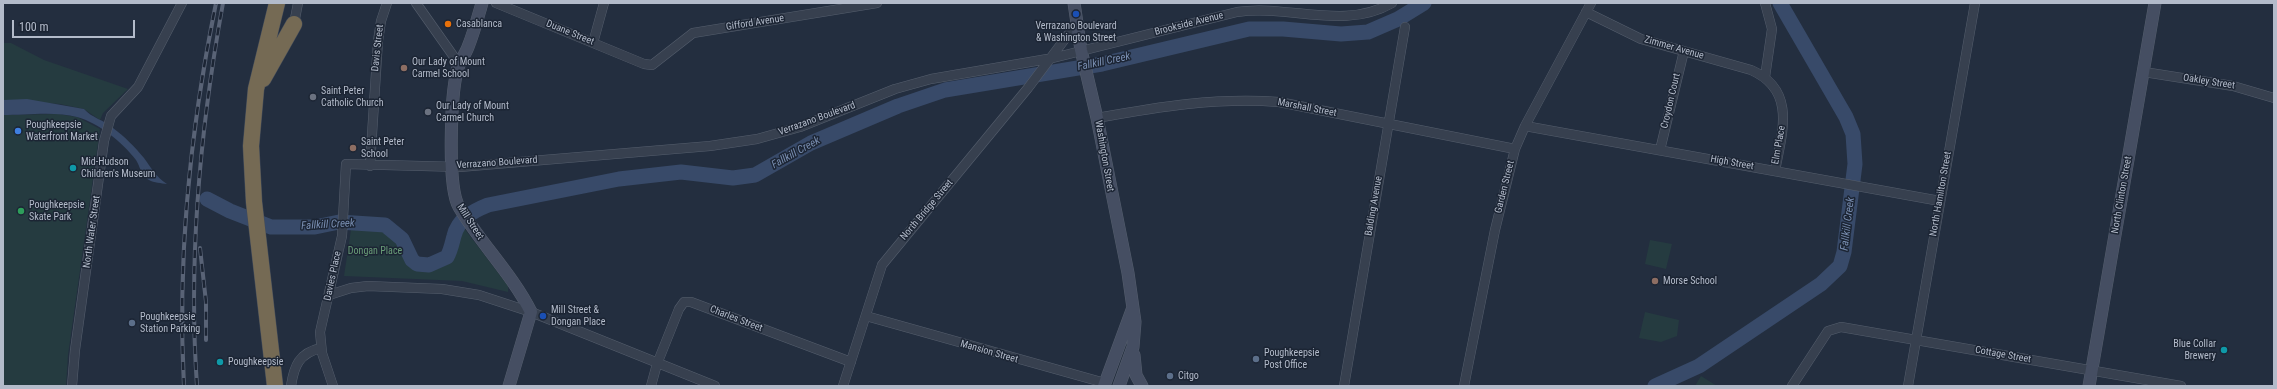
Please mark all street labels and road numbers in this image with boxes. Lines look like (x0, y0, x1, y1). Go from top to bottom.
street label: Brookside Avenue (1153, 10, 1225, 38)
street label: Gifford Avenue (725, 12, 785, 34)
street label: Duane Street (544, 18, 596, 48)
street label: Davis Street (370, 24, 386, 72)
street label: Zimmer Avenue (1643, 34, 1705, 62)
street label: Croydon Court (1659, 72, 1683, 130)
street label: Oakley Street (2182, 72, 2236, 92)
street label: Marshall Street (1276, 96, 1338, 120)
street label: Verrazano Boulevard (777, 99, 857, 139)
street label: Washington Street (1092, 119, 1116, 193)
street label: Elm Place (1770, 125, 1788, 165)
street label: North Hamilton Street (1928, 151, 1954, 237)
street label: High Street (1709, 153, 1755, 173)
street label: Verrazano Boulevard (456, 154, 538, 172)
street label: North Clinton Street (2109, 155, 2135, 235)
street label: Garden Street (1493, 159, 1517, 215)
street label: Balding Avenue (1363, 175, 1385, 237)
street label: North Bridge Street (898, 177, 956, 243)
street label: North Water Street (81, 195, 103, 269)
street label: Mill Street (454, 202, 486, 242)
street label: Davies Place (322, 250, 344, 302)
street label: Charles Street (708, 303, 764, 335)
street label: Mansion Street (959, 338, 1019, 366)
street label: Cottage Street (1974, 344, 2032, 366)

